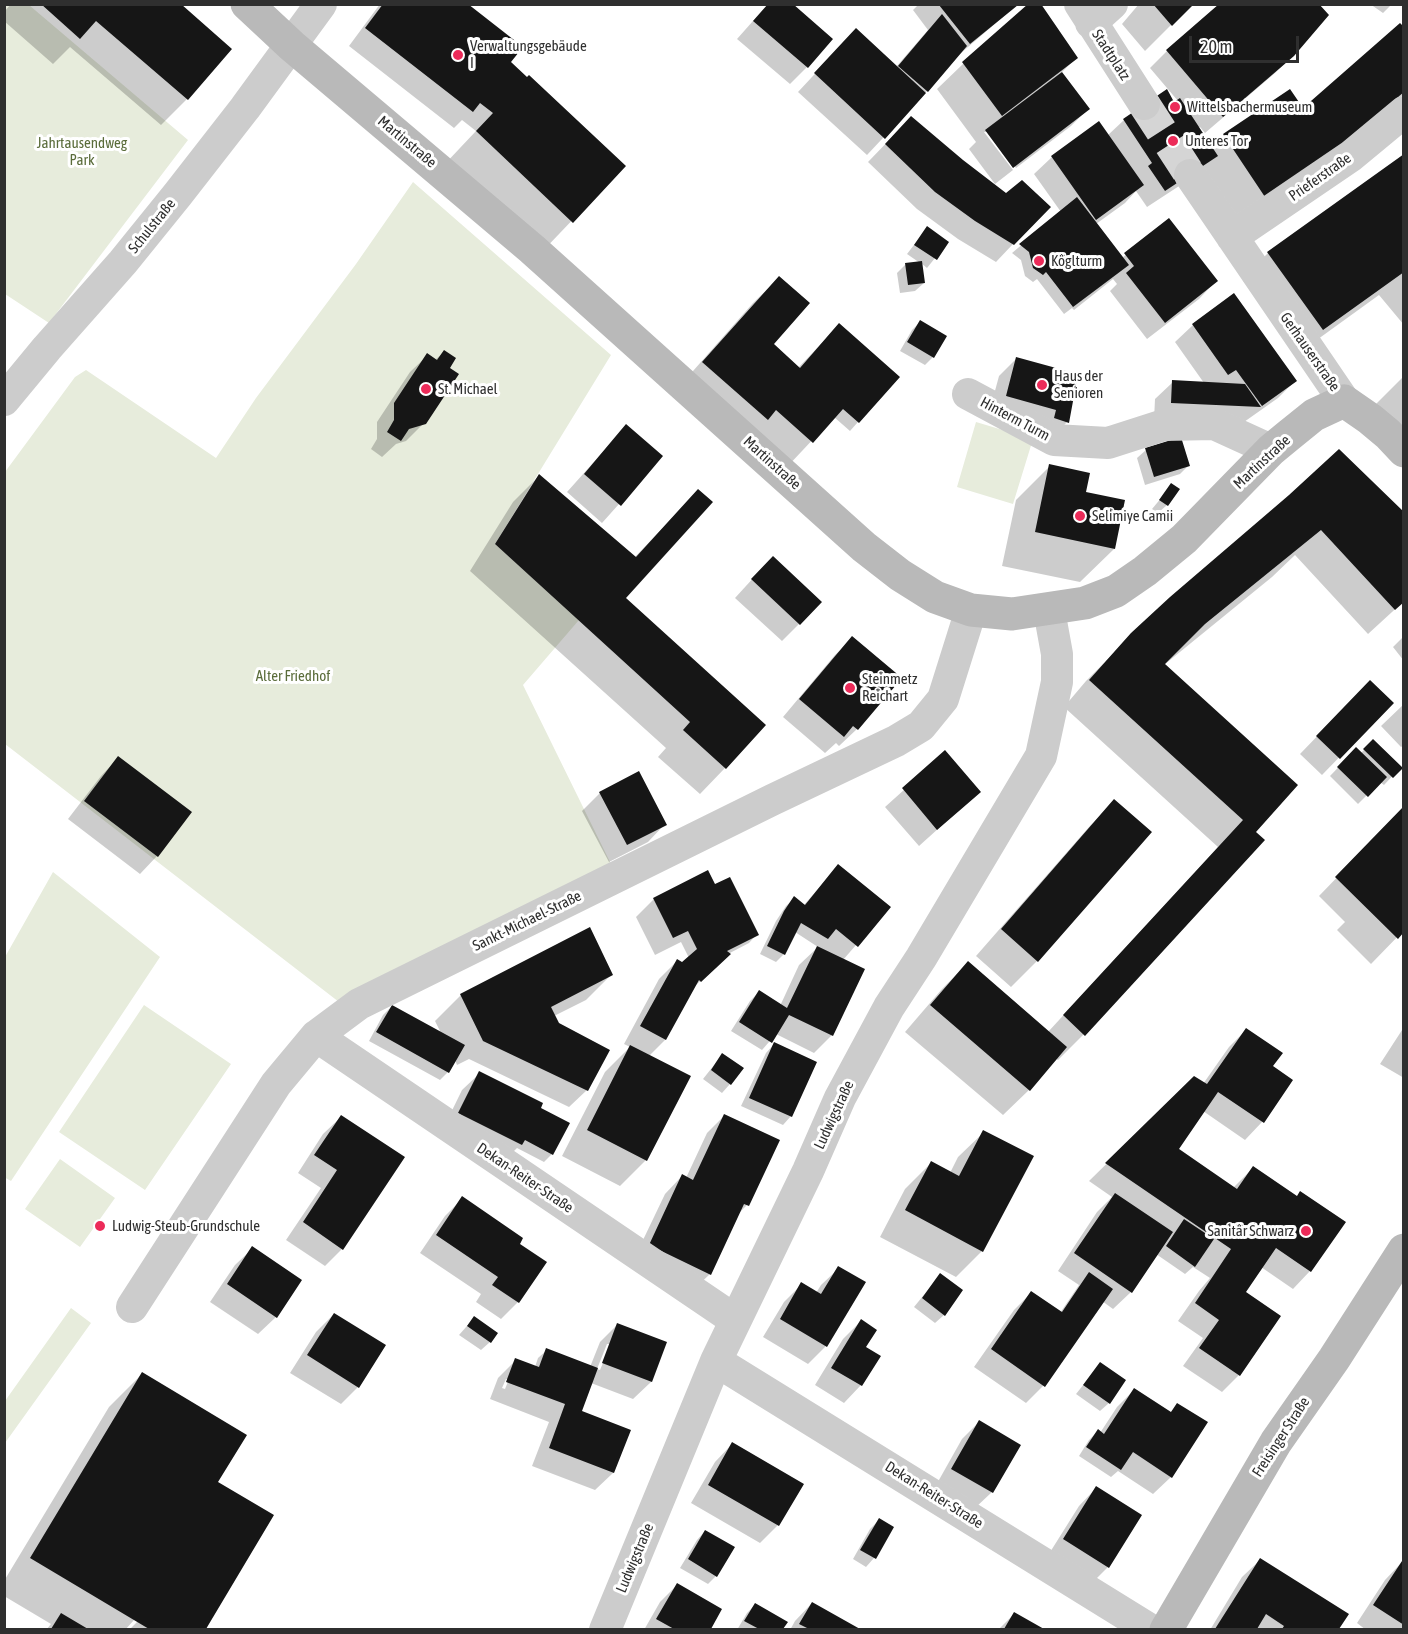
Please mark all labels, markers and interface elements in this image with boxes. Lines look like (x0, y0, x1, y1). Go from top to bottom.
scale bar (1192, 24, 1302, 62)
street label: Stadtplatz (1088, 26, 1134, 84)
text: 20 m (1200, 36, 1232, 57)
place label: Verwaltungsgebäude I (470, 37, 587, 72)
marker: Verwaltungsgebäude I (451, 48, 465, 62)
place label: Wittelsbachermuseum (1187, 98, 1312, 116)
marker: Wittelsbachermuseum (1168, 100, 1182, 114)
street label: Martinstraße (374, 112, 440, 172)
place label: Unteres Tor (1185, 132, 1248, 150)
park label: Jahrtausendweg Park (37, 134, 127, 169)
marker: Unteres Tor (1166, 134, 1180, 148)
street label: Prieferstraße (1285, 149, 1355, 205)
street label: Schulstraße (125, 195, 179, 257)
place label: Köglturm (1051, 252, 1102, 270)
marker: Köglturm (1032, 254, 1046, 268)
street label: Gerhauserstraße (1276, 309, 1344, 395)
place label: Haus der Senioren (1054, 367, 1103, 402)
marker: Haus der Senioren (1035, 378, 1049, 392)
place label: St. Michael (438, 380, 497, 398)
marker: St. Michael (419, 382, 433, 396)
street label: Hinterm Turm (977, 393, 1053, 445)
street label: Martinstraße (1230, 431, 1294, 493)
street label: Martinstraße (740, 433, 804, 493)
place label: Selimiye Camii (1092, 507, 1173, 525)
marker: Selimiye Camii (1073, 509, 1087, 523)
park label: Alter Friedhof (256, 667, 330, 685)
place label: Steinmetz Reichart (862, 670, 917, 705)
marker: Steinmetz Reichart (843, 681, 857, 695)
street label: Sankt-Michael-Straße (470, 887, 584, 955)
street label: Ludwigstraße (810, 1078, 858, 1152)
street label: Dekan-Reiter-Straße (473, 1139, 577, 1217)
place label: Ludwig-Steub-Grundschule (112, 1217, 260, 1235)
marker: Ludwig-Steub-Grundschule (93, 1219, 107, 1233)
place label: Sanitär Schwarz (1207, 1222, 1294, 1240)
marker: Sanitär Schwarz (1299, 1224, 1313, 1238)
street label: Freisinger Straße (1249, 1394, 1313, 1480)
street label: Dekan-Reiter-Straße (882, 1458, 986, 1532)
street label: Ludwigstraße (612, 1521, 658, 1595)

